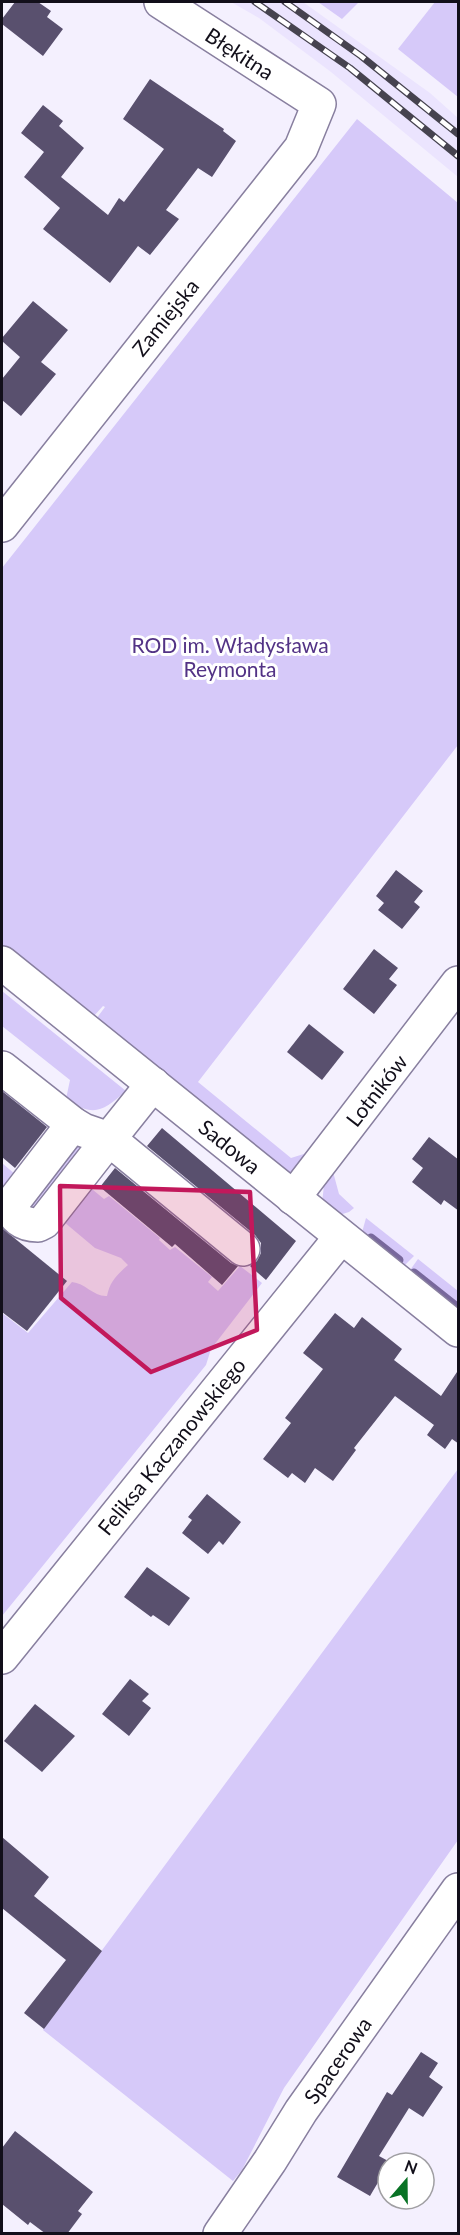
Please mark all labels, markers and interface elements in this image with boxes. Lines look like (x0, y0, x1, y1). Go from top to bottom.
street label: Błękitna (201, 22, 279, 84)
street label: Zamiejska (126, 274, 204, 360)
park label: ROD im. Władysława Reymonta (131, 632, 329, 681)
street label: Lotników (340, 1049, 412, 1131)
street label: Sadowa (194, 1114, 266, 1178)
street label: Feliksa Kaczanowskiego (92, 1352, 250, 1539)
street label: Spacerowa (298, 2012, 376, 2108)
north arrow (376, 2151, 436, 2211)
text: N (402, 2155, 420, 2177)

